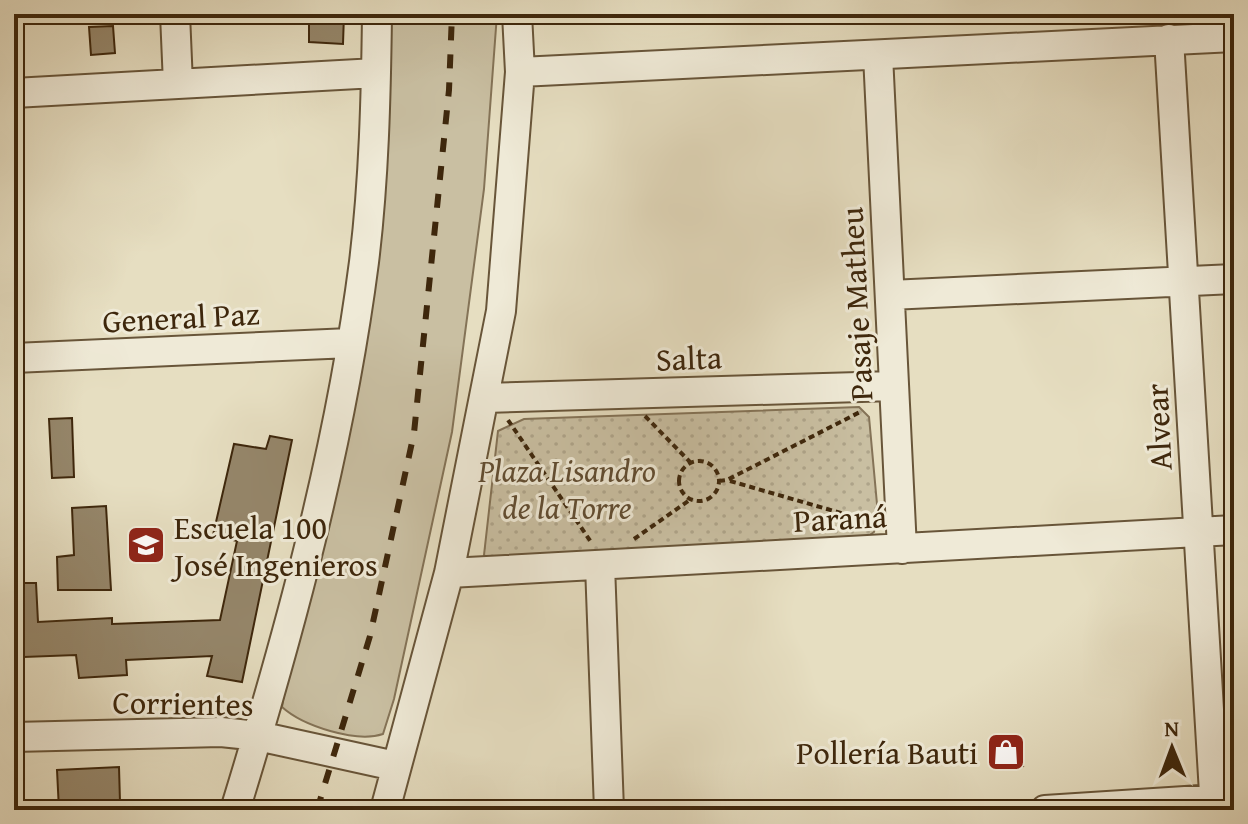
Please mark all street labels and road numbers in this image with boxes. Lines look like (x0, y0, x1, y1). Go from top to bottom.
street label: Pasaje Matheu (827, 205, 885, 402)
street label: General Paz (101, 289, 261, 345)
street label: Salta (655, 333, 723, 383)
street label: Alvear (1132, 382, 1184, 472)
street label: Paraná (792, 492, 888, 544)
street label: Corrientes (112, 678, 254, 728)

